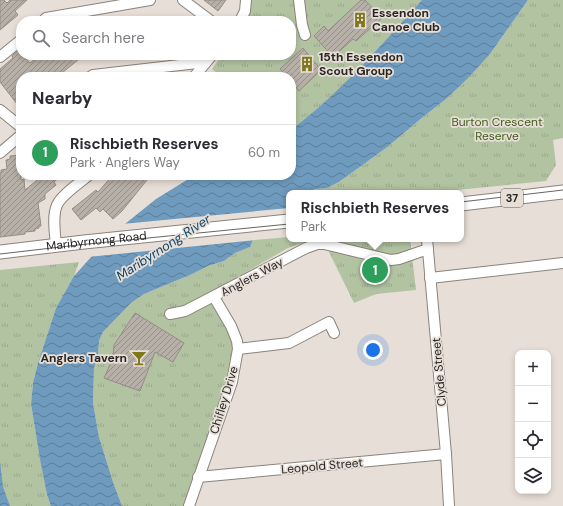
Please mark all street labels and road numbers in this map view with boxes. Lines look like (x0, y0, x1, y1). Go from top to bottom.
road number: 37 (501, 189, 523, 207)
street label: Maribyrnong Road (45, 228, 147, 254)
street label: Anglers Way (218, 254, 286, 300)
street label: Clyde Street (428, 337, 450, 407)
street label: Chifley Drive (206, 364, 242, 436)
street label: Leopold Street (280, 454, 364, 478)

